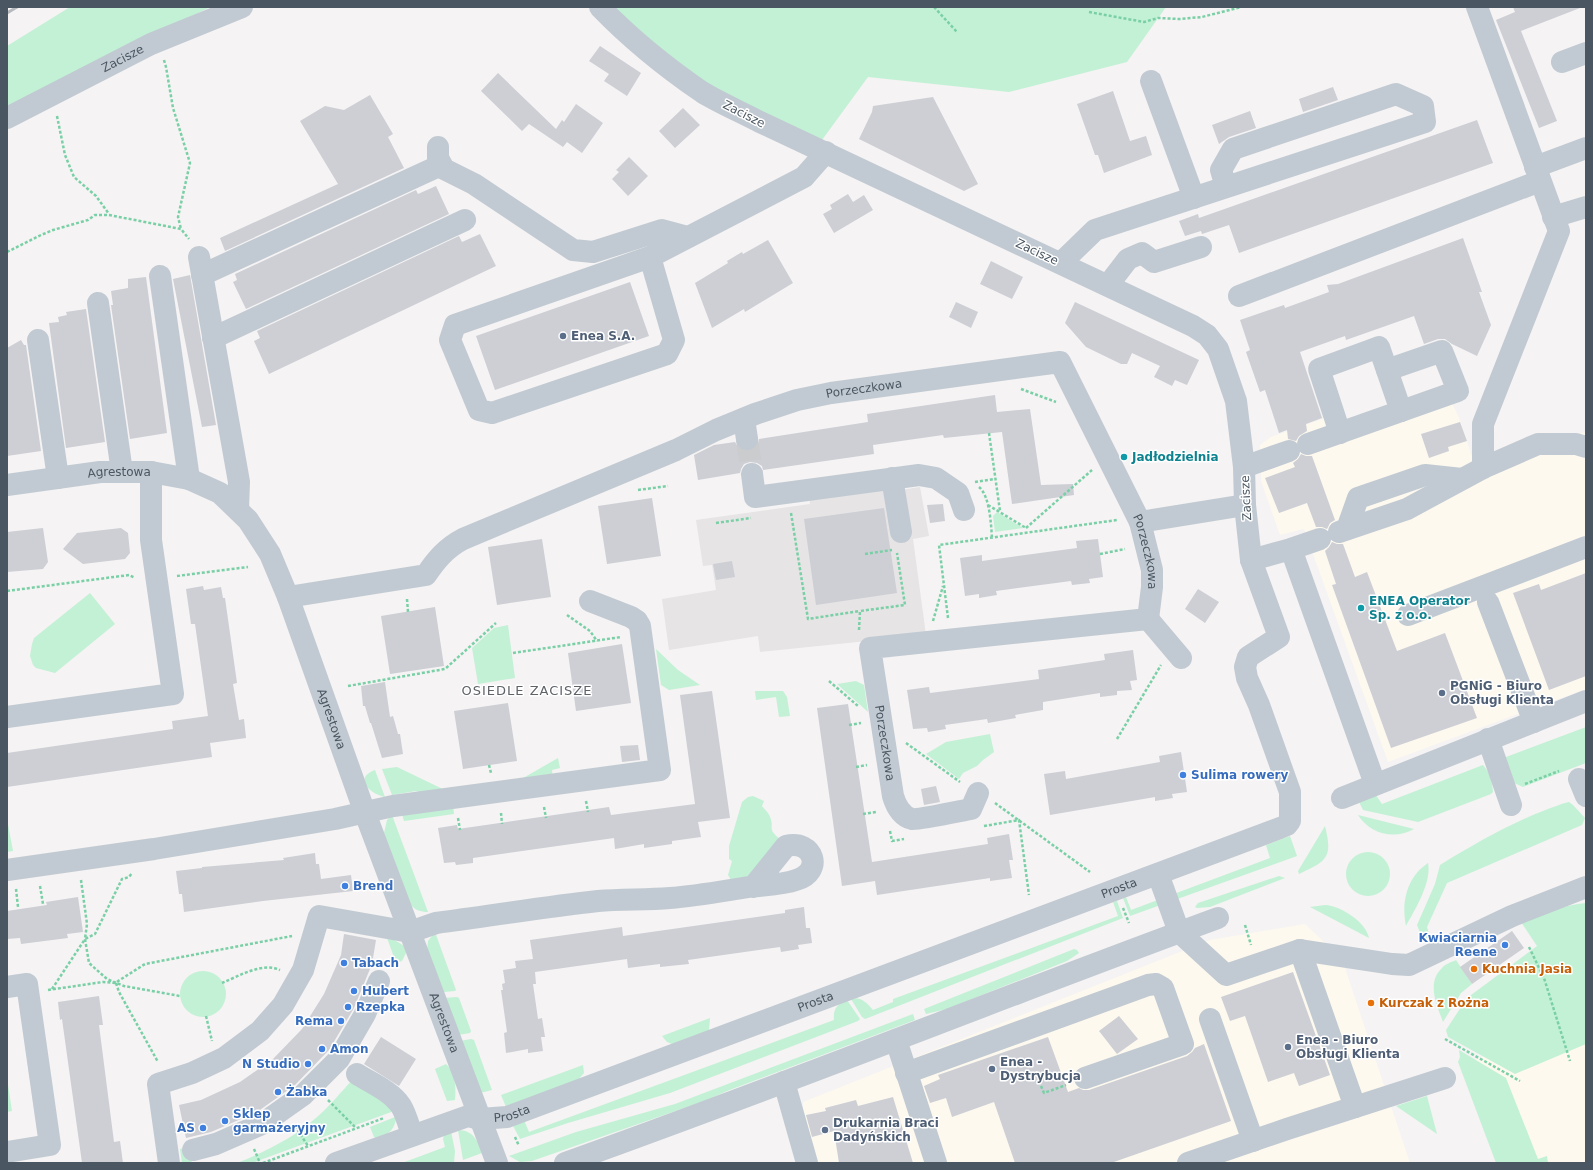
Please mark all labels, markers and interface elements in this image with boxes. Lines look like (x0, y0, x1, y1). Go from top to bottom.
street label: Zacisze (99, 42, 146, 75)
street label: Zacisze (721, 97, 767, 131)
street label: Zacisze (1013, 236, 1061, 268)
place label: Enea S.A. (571, 329, 635, 343)
marker: Enea S.A. (558, 331, 568, 341)
street label: Porzeczkowa (825, 376, 903, 401)
place label: Jadłodzielnia (1131, 450, 1219, 464)
marker: Jadłodzielnia (1119, 452, 1129, 462)
street label: Agrestowa (87, 465, 151, 481)
street label: Zacisze (1238, 475, 1254, 521)
street label: Porzeczkowa (1130, 512, 1159, 589)
place label: ENEA Operator Sp. z o.o. (1369, 594, 1470, 622)
marker: ENEA Operator Sp. z o.o. (1356, 603, 1366, 613)
place label: PGNiG - Biuro Obsługi Klienta (1450, 679, 1554, 707)
district label: OSIEDLE ZACISZE (462, 683, 592, 698)
street label: Agrestowa (314, 687, 349, 751)
marker: PGNiG - Biuro Obsługi Klienta (1437, 688, 1447, 698)
street label: Porzeczkowa (872, 704, 898, 782)
place label: Sulima rowery (1191, 768, 1288, 782)
marker: Sulima rowery (1178, 770, 1188, 780)
street label: Prosta (1099, 875, 1139, 901)
place label: Brend (353, 879, 393, 893)
marker: Brend (340, 881, 350, 891)
place label: Kwiaciarnia Reene (1418, 931, 1497, 959)
marker: Kwiaciarnia Reene (1500, 940, 1510, 950)
place label: Tabach (352, 956, 399, 970)
marker: Tabach (339, 958, 349, 968)
place label: Kuchnia Jasia (1482, 962, 1572, 976)
marker: Kuchnia Jasia (1469, 964, 1479, 974)
place label: Hubert (362, 984, 409, 998)
marker: Hubert (349, 986, 359, 996)
street label: Prosta (796, 989, 836, 1015)
street label: Agrestowa (426, 991, 462, 1055)
place label: Kurczak z Rożna (1379, 996, 1489, 1010)
marker: Kurczak z Rożna (1366, 998, 1376, 1008)
place label: Rzepka (356, 1000, 405, 1014)
marker: Rzepka (343, 1002, 353, 1012)
place label: Rema (295, 1014, 333, 1028)
marker: Rema (336, 1016, 346, 1026)
place label: Enea - Biuro Obsługi Klienta (1296, 1033, 1400, 1061)
place label: Amon (330, 1042, 369, 1056)
marker: Enea - Biuro Obsługi Klienta (1283, 1042, 1293, 1052)
marker: Amon (317, 1044, 327, 1054)
place label: Enea - Dystrybucja (1000, 1055, 1081, 1083)
place label: N Studio (242, 1057, 300, 1071)
marker: N Studio (303, 1059, 313, 1069)
marker: Enea - Dystrybucja (987, 1064, 997, 1074)
place label: Żabka (286, 1084, 327, 1099)
marker: Żabka (273, 1087, 283, 1097)
street label: Prosta (493, 1102, 532, 1125)
place label: Sklep garmażeryjny (233, 1107, 326, 1135)
marker: Sklep garmażeryjny (220, 1116, 230, 1126)
place label: Drukarnia Braci Dadyńskich (833, 1116, 939, 1144)
place label: AS (177, 1121, 195, 1135)
marker: AS (198, 1123, 208, 1133)
marker: Drukarnia Braci Dadyńskich (820, 1125, 830, 1135)

